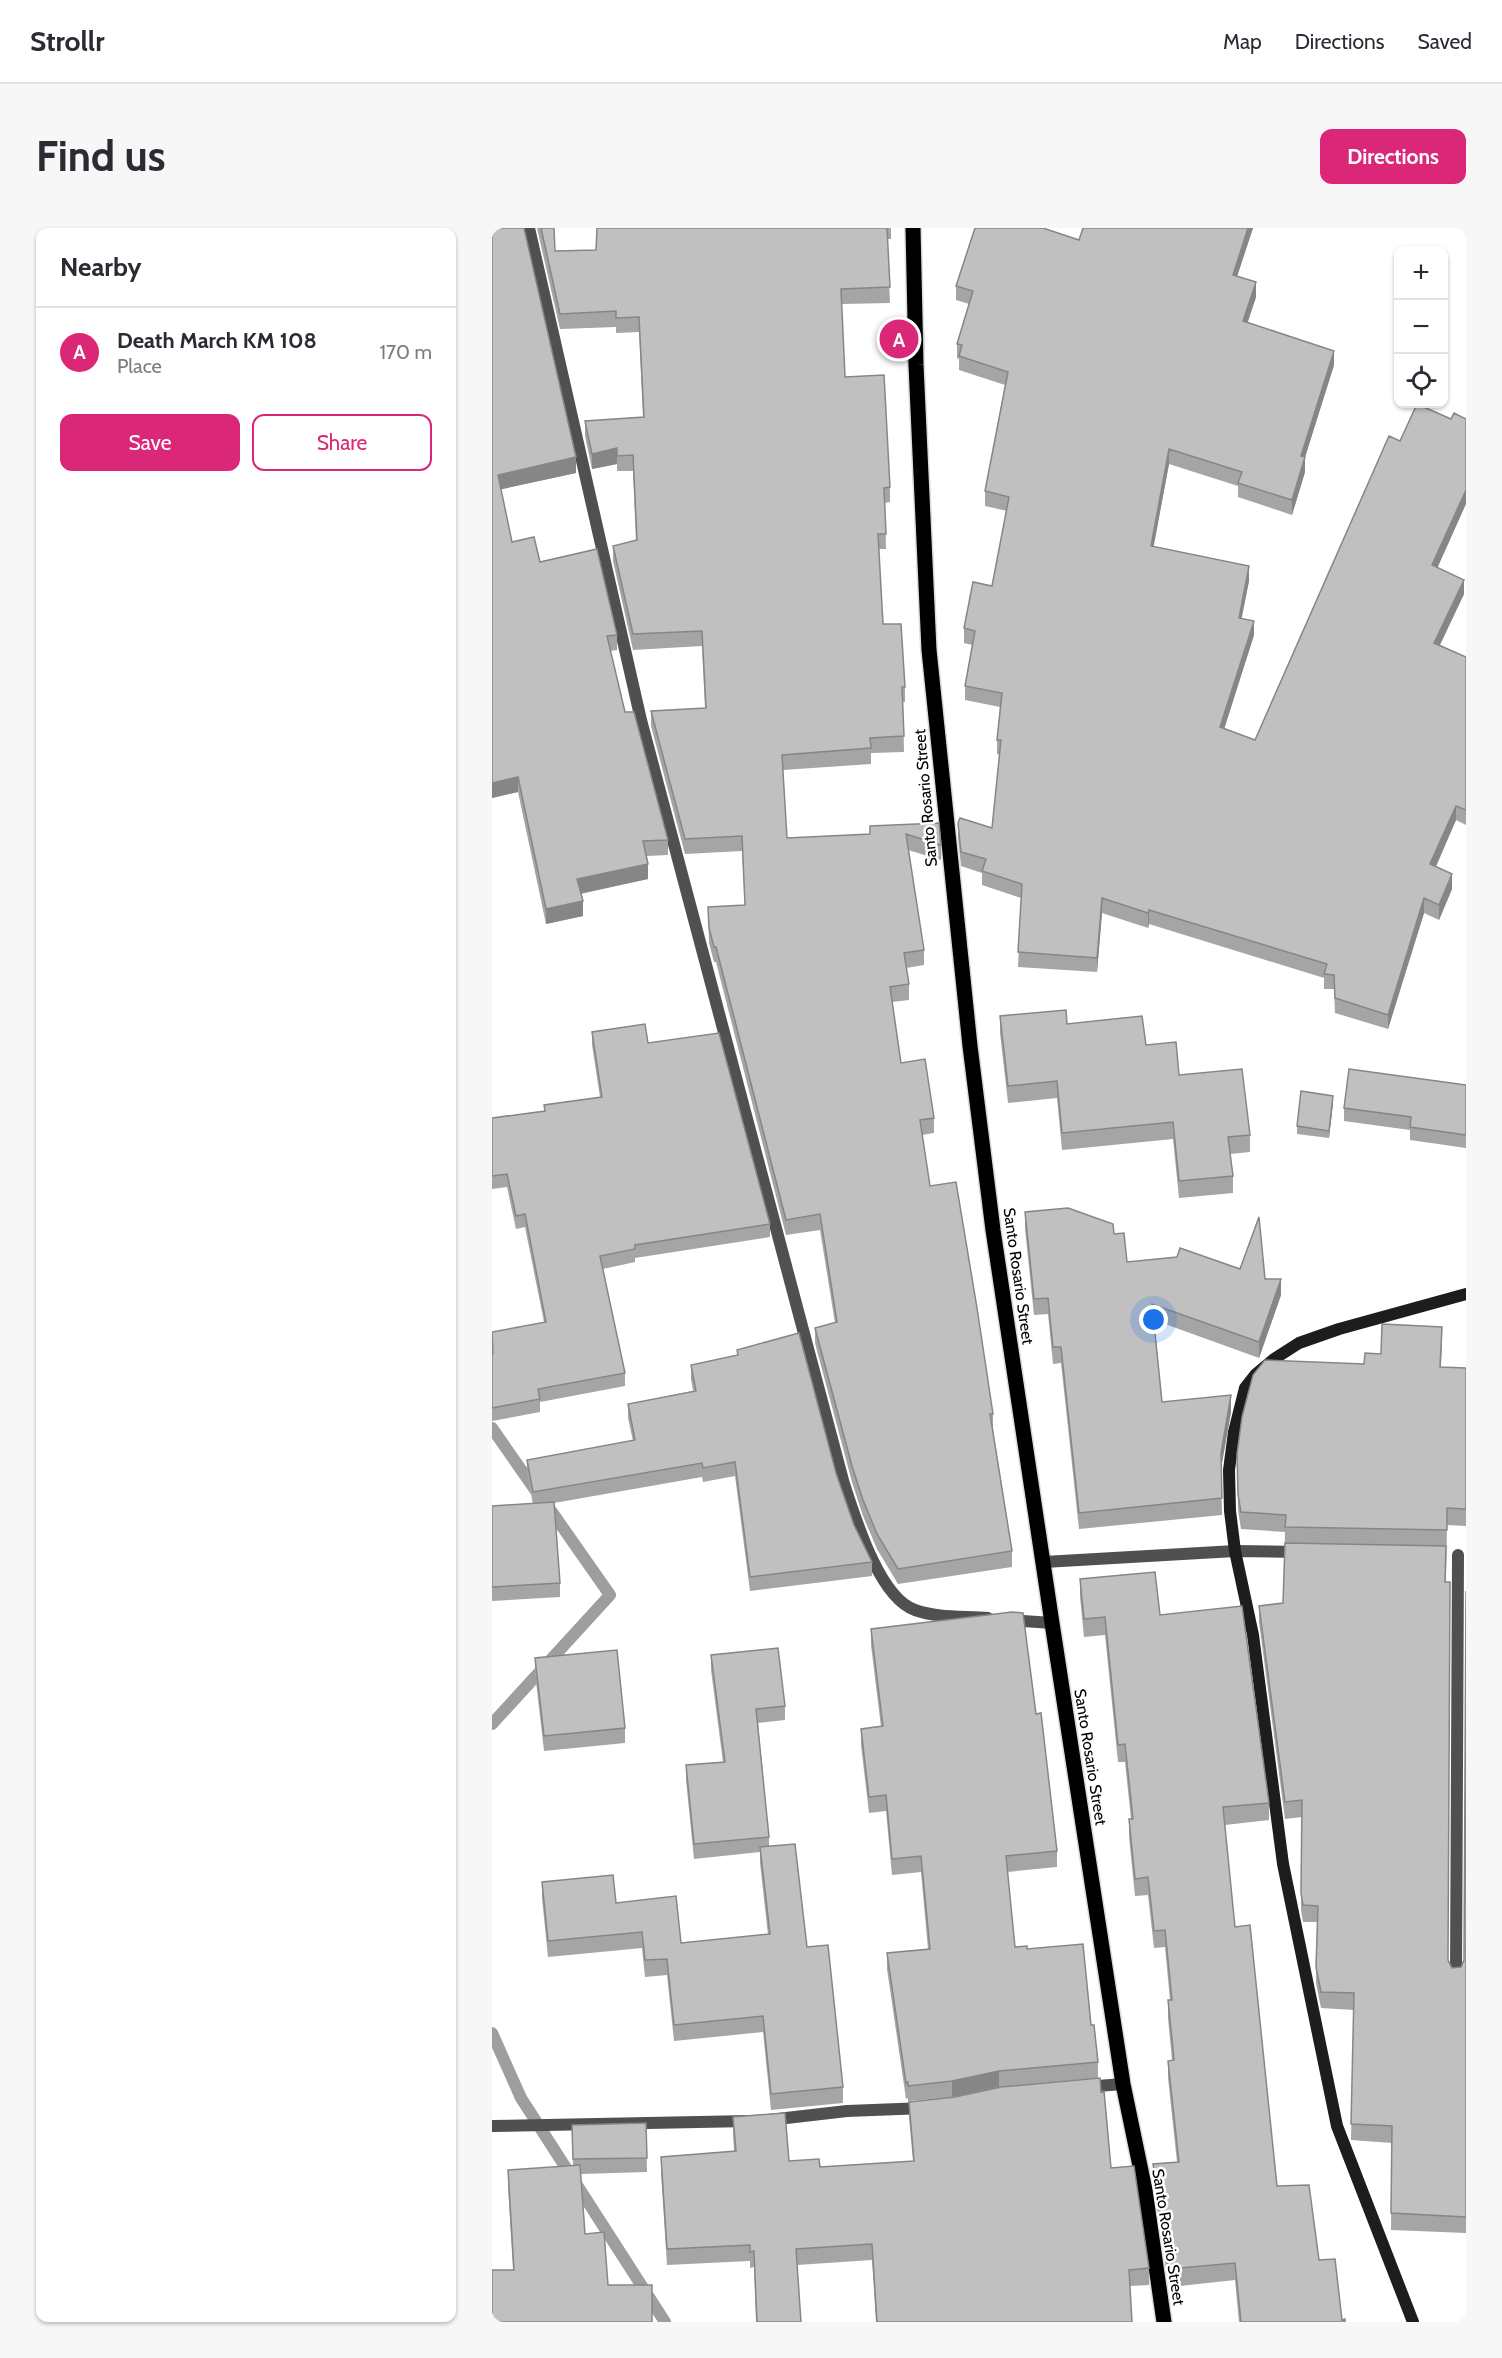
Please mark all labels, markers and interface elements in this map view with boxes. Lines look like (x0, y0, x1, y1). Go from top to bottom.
text: Strollr (30, 24, 104, 58)
text: Map (1223, 29, 1262, 54)
text: Directions (1295, 29, 1384, 54)
text: Saved (1417, 29, 1472, 54)
button: Directions (1320, 129, 1466, 184)
text: Find us (36, 130, 165, 182)
map controls (1394, 246, 1448, 408)
button: + (1394, 246, 1448, 300)
text: Nearby (60, 251, 141, 283)
button: − (1394, 300, 1448, 354)
pin: A (880, 316, 918, 362)
text: Death March KM 108 (117, 327, 317, 354)
text: A (73, 340, 86, 364)
text: 170 m (380, 340, 432, 364)
text: Place (117, 354, 162, 378)
button: locate (1394, 354, 1448, 408)
button: Save (60, 414, 240, 471)
button: Share (252, 414, 432, 471)
street label: Santo Rosario Street (910, 728, 941, 868)
street label: Santo Rosario Street (999, 1206, 1038, 1346)
your location (1139, 1305, 1168, 1334)
street label: Santo Rosario Street (1070, 1687, 1111, 1827)
street label: Santo Rosario Street (1148, 2167, 1189, 2307)

